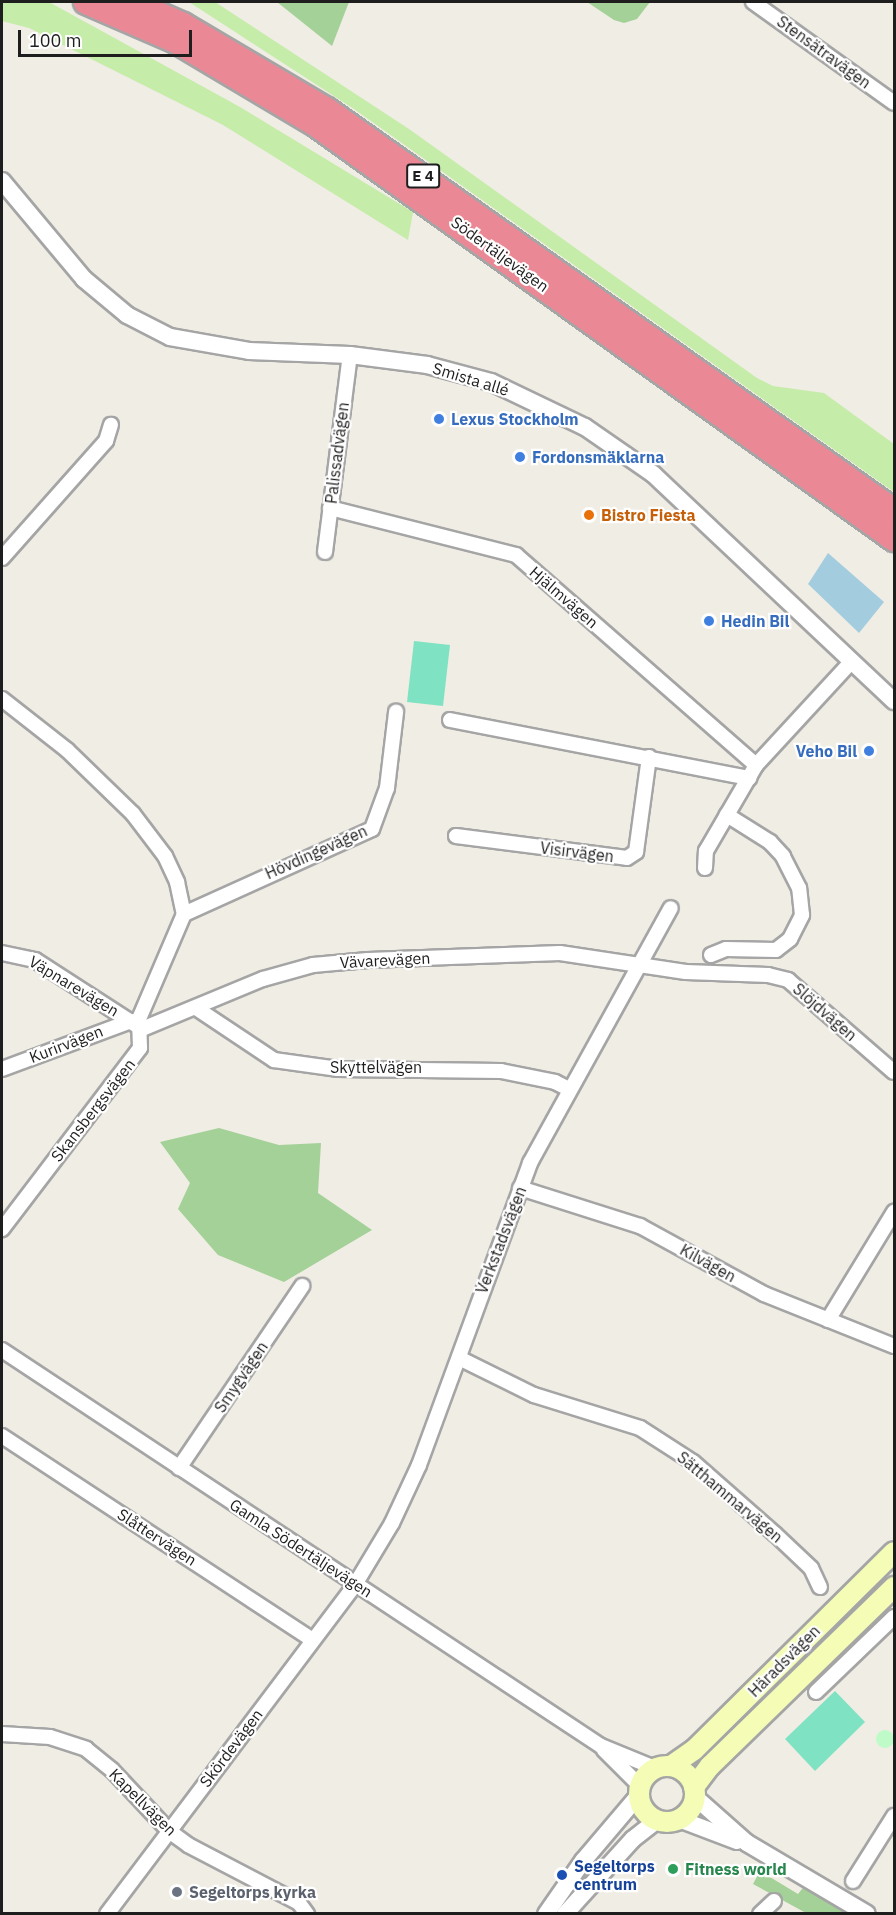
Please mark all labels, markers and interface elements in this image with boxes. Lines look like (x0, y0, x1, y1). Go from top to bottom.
street label: Stensätravägen (773, 11, 875, 93)
scale bar (21, 18, 195, 56)
text: 100 m (29, 29, 81, 52)
road number: E 4 (405, 164, 441, 188)
street label: Södertäljevägen (447, 212, 553, 296)
street label: Smista allé (430, 358, 512, 400)
street label: Palissadvägen (321, 401, 353, 505)
place label: Lexus Stockholm (451, 409, 579, 429)
marker: Lexus Stockholm (432, 412, 446, 426)
place label: Fordonsmäklarna (532, 447, 664, 467)
marker: Fordonsmäklarna (513, 450, 527, 464)
place label: Bistro Fiesta (601, 505, 696, 525)
marker: Bistro Fiesta (582, 508, 596, 522)
street label: Hjälmvägen (526, 562, 602, 632)
place label: Hedin Bil (721, 611, 789, 631)
marker: Hedin Bil (702, 614, 716, 628)
place label: Veho Bil (796, 741, 857, 761)
marker: Veho Bil (862, 744, 876, 758)
street label: Hövdingevägen (262, 821, 370, 883)
street label: Visirvägen (539, 838, 615, 866)
street label: Vävarevägen (339, 948, 431, 972)
street label: Väpnarevägen (25, 952, 123, 1020)
street label: Slöjdvägen (789, 979, 861, 1045)
street label: Kurirvägen (26, 1021, 106, 1067)
street label: Skansbergsvägen (47, 1055, 139, 1165)
street label: Skyttelvägen (330, 1057, 422, 1077)
street label: Verkstadsvägen (472, 1184, 530, 1296)
street label: Kilvägen (677, 1240, 739, 1286)
street label: Smygvägen (210, 1338, 272, 1416)
street label: Sätthammarvägen (673, 1447, 787, 1547)
street label: Gamla Södertäljevägen (226, 1495, 376, 1601)
street label: Slåttervägen (114, 1504, 200, 1570)
street label: Häradsvägen (744, 1621, 824, 1701)
street label: Skördevägen (195, 1705, 267, 1791)
street label: Kapellvägen (105, 1764, 181, 1840)
place label: Segeltorps centrum (574, 1856, 655, 1894)
place label: Fitness world (685, 1859, 787, 1879)
marker: Fitness world (666, 1862, 680, 1876)
marker: Segeltorps centrum (555, 1868, 569, 1882)
place label: Segeltorps kyrka (189, 1882, 316, 1902)
marker: Segeltorps kyrka (170, 1885, 184, 1899)

